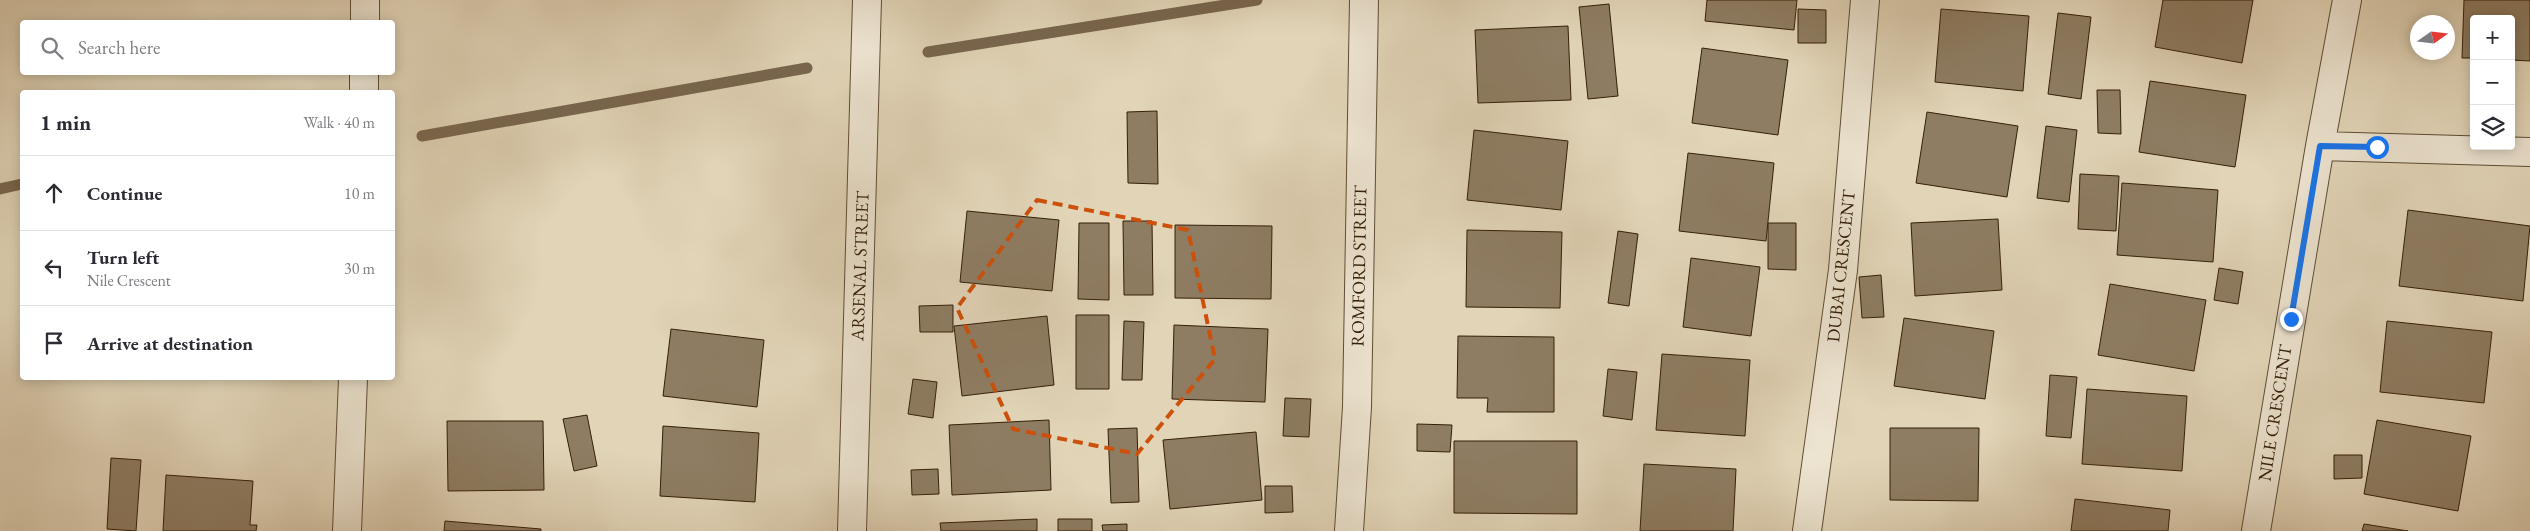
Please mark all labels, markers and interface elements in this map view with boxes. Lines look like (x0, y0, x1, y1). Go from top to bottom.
north arrow (2410, 15, 2455, 60)
map controls (2470, 15, 2515, 150)
button: + (2470, 15, 2515, 60)
search box (20, 20, 395, 75)
icon: search (38, 34, 66, 62)
text: Search here (78, 35, 160, 60)
button: − (2470, 60, 2515, 105)
button: layers (2470, 105, 2515, 150)
text: 1 min (40, 109, 91, 136)
text: Walk · 40 m (304, 112, 375, 133)
route start (2366, 136, 2389, 159)
icon: ahead (40, 179, 68, 207)
text: Continue (87, 181, 162, 206)
text: 10 m (344, 183, 375, 204)
street label: ROMFORD STREET (1346, 184, 1371, 347)
street label: DUBAI CRESCENT (1821, 188, 1860, 343)
street label: ARSENAL STREET (845, 190, 874, 342)
text: Turn left (87, 245, 159, 270)
icon: left (40, 254, 68, 282)
text: 30 m (344, 258, 375, 279)
text: Nile Crescent (87, 270, 171, 291)
route end (2280, 308, 2303, 331)
icon: arrive (40, 329, 68, 357)
text: Arrive at destination (87, 331, 253, 356)
street label: NILE CRESCENT (2252, 342, 2297, 483)

